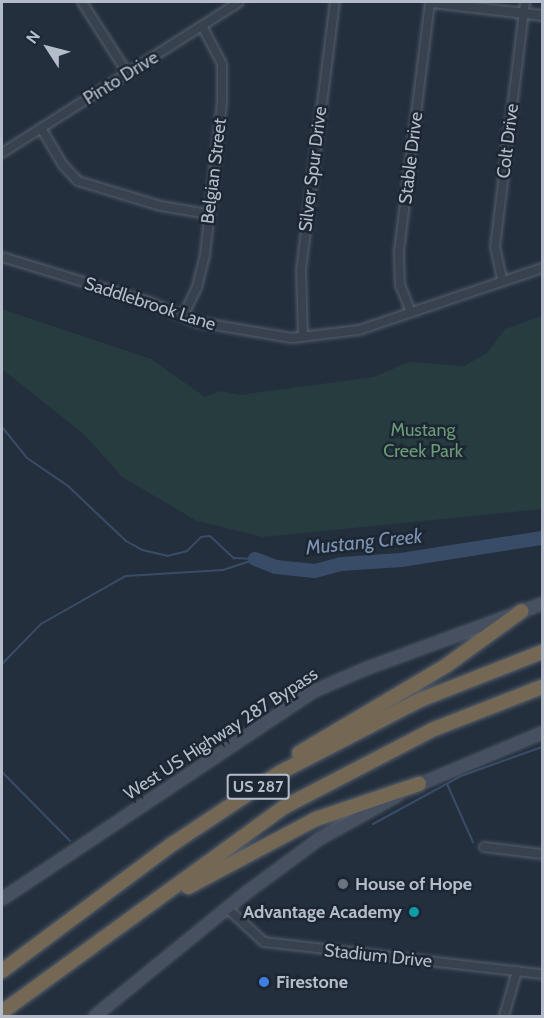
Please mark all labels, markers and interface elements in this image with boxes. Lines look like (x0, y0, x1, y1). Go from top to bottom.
north arrow (18, 18, 78, 78)
text: N (22, 27, 44, 47)
street label: Pinto Drive (80, 47, 162, 109)
street label: Colt Drive (493, 102, 523, 180)
street label: Silver Spur Drive (295, 105, 331, 233)
street label: Stable Drive (395, 111, 427, 205)
street label: Belgian Street (197, 117, 231, 225)
street label: Saddlebrook Lane (82, 273, 218, 335)
park label: Mustang Creek Park (383, 420, 463, 462)
water label: Mustang Creek (305, 524, 423, 560)
street label: West US Highway 287 Bypass (120, 663, 322, 805)
road number: US 287 (226, 774, 290, 800)
place label: House of Hope (355, 873, 472, 895)
marker: House of Hope (336, 877, 350, 891)
place label: Advantage Academy (243, 901, 402, 923)
marker: Advantage Academy (407, 905, 421, 919)
street label: Stadium Drive (323, 940, 433, 972)
place label: Firestone (276, 971, 348, 993)
marker: Firestone (257, 975, 271, 989)

